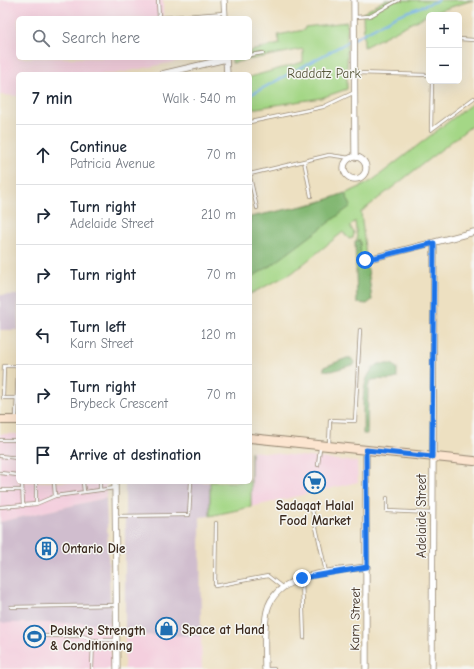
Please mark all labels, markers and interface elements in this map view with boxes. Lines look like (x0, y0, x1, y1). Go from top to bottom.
map controls (426, 12, 462, 84)
button: + (426, 12, 462, 48)
search box (16, 16, 252, 60)
icon: search (30, 27, 52, 49)
text: Search here (62, 29, 140, 47)
button: − (426, 48, 462, 84)
park label: Raddatz Park (287, 66, 361, 81)
text: 7 min (32, 89, 73, 108)
text: Walk · 540 m (162, 91, 236, 106)
text: Continue (70, 138, 127, 156)
icon: ahead (32, 144, 54, 166)
text: 70 m (207, 147, 236, 162)
text: Patricia Avenue (70, 156, 155, 171)
text: Turn right (70, 198, 136, 216)
icon: right (32, 204, 54, 226)
text: 210 m (201, 207, 236, 222)
text: Adelaide Street (70, 216, 154, 231)
route start (356, 251, 374, 269)
icon: right (32, 264, 54, 286)
text: Turn right (70, 266, 136, 284)
text: 70 m (207, 267, 236, 282)
text: Turn left (70, 318, 126, 336)
icon: left (32, 324, 54, 346)
text: 120 m (201, 327, 236, 342)
text: Karn Street (70, 336, 133, 351)
text: Turn right (70, 378, 136, 396)
icon: right (32, 384, 54, 406)
text: 70 m (207, 387, 236, 402)
text: Brybeck Crescent (70, 396, 168, 411)
icon: arrive (32, 444, 54, 466)
text: Arrive at destination (70, 446, 201, 464)
supermarket icon: Sadaqat Halal Food Market (302, 470, 328, 496)
street label: Adelaide Street (414, 473, 429, 558)
place label: Sadaqat Halal Food Market (276, 498, 354, 528)
building icon: Ontario Die (33, 535, 59, 561)
place label: Ontario Die (62, 541, 126, 556)
route end (293, 569, 311, 587)
street label: Karn Street (347, 586, 363, 651)
shop icon: Space at Hand (154, 616, 180, 642)
place label: Space at Hand (182, 622, 265, 637)
place label: Polsky's Strength & Conditioning (50, 623, 146, 653)
sports icon: Polsky's Strength & Conditioning (21, 624, 47, 650)

